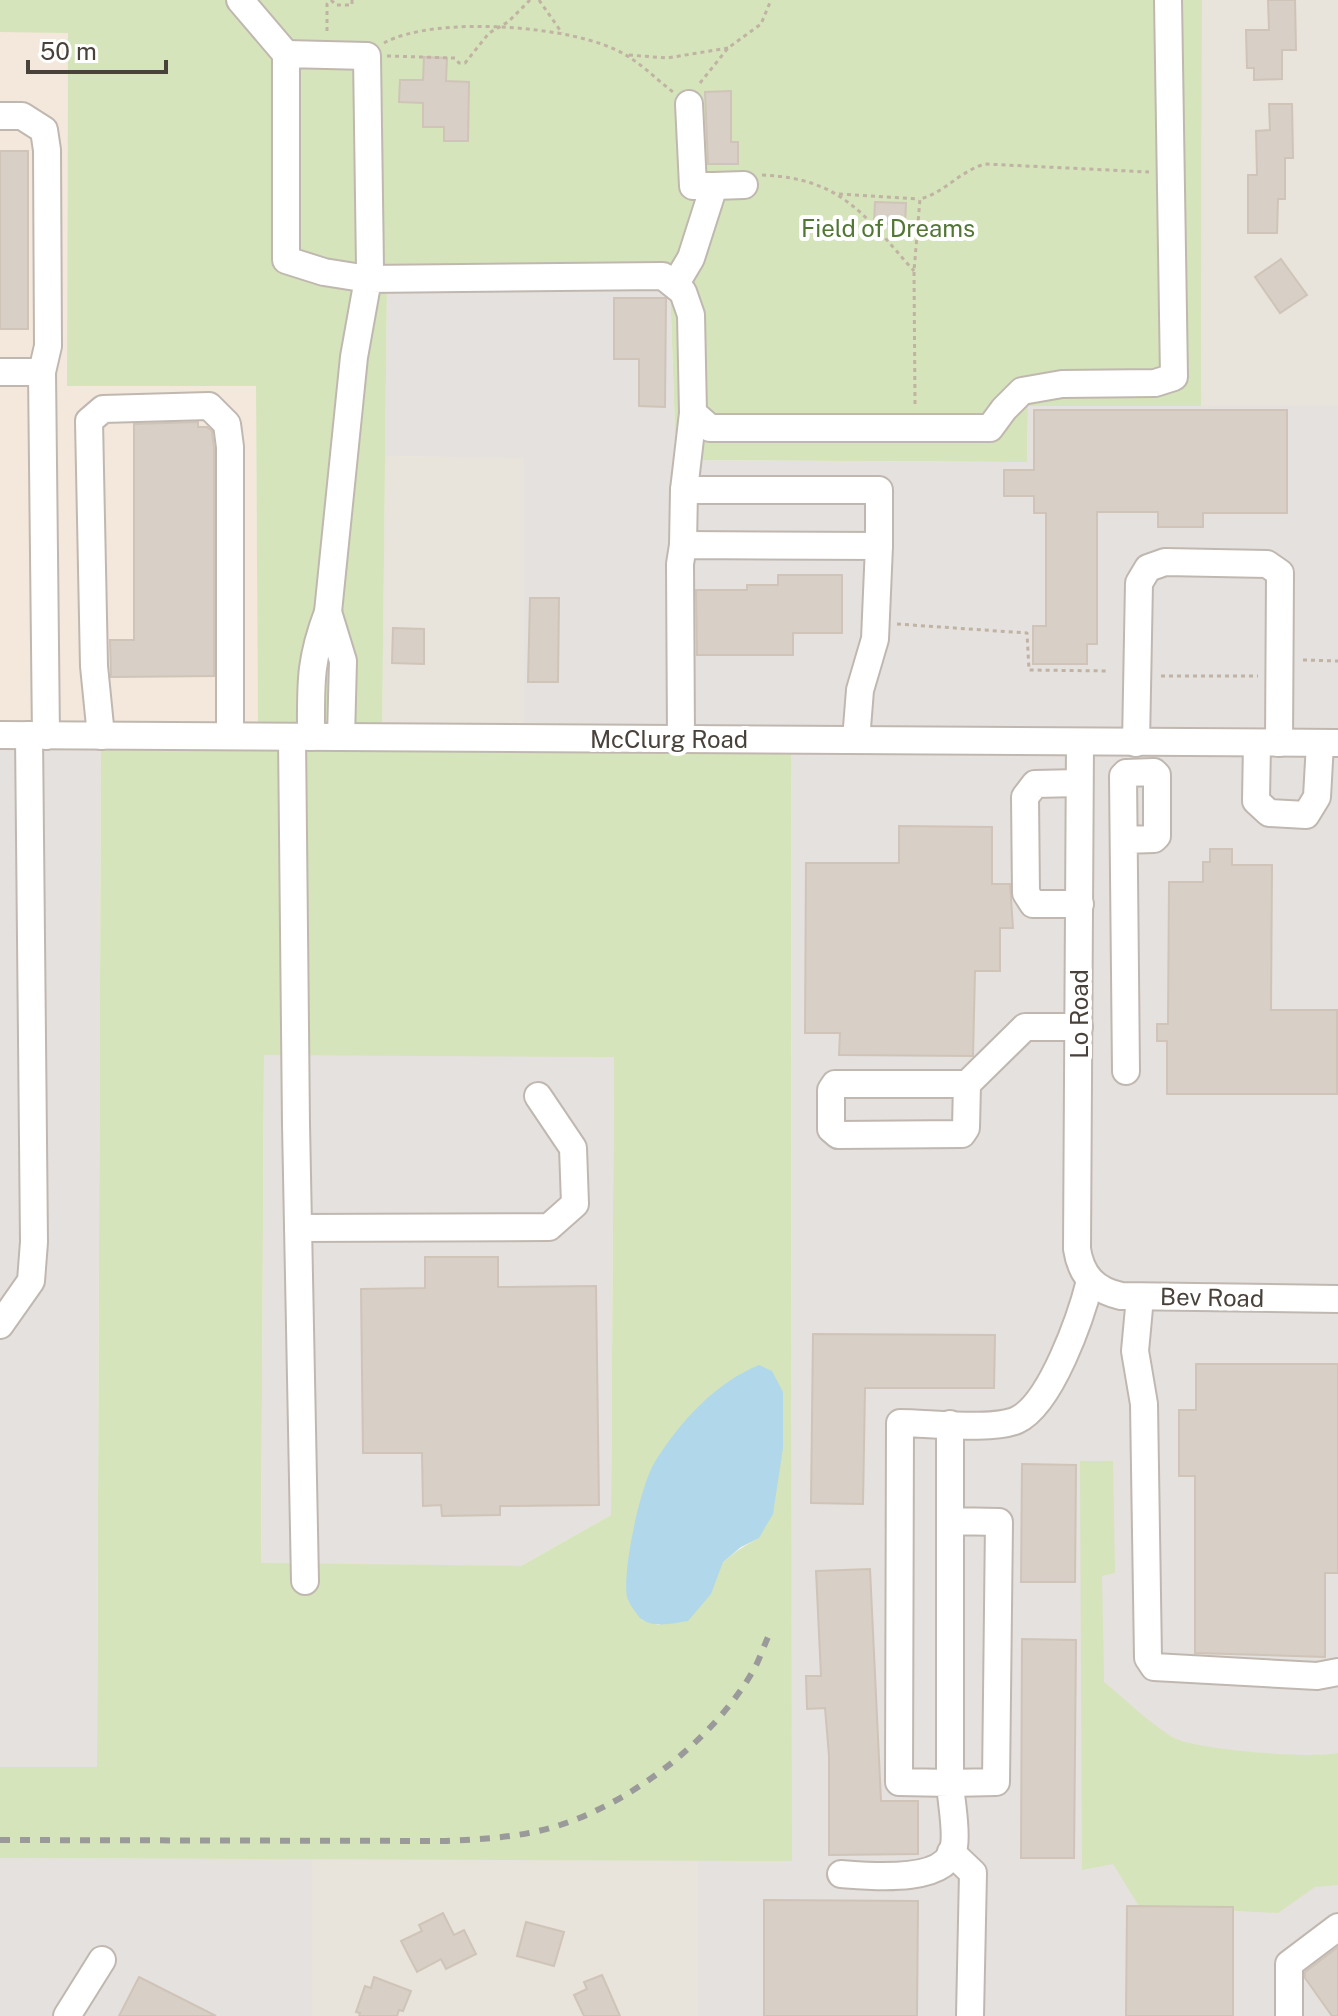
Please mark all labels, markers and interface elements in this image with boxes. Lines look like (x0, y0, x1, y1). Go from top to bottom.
scale bar (28, 24, 166, 74)
text: 50 m (40, 37, 97, 65)
park label: Field of Dreams (801, 214, 975, 242)
street label: McClurg Road (590, 725, 748, 753)
street label: Lo Road (1065, 969, 1093, 1059)
street label: Bev Road (1160, 1282, 1264, 1312)

